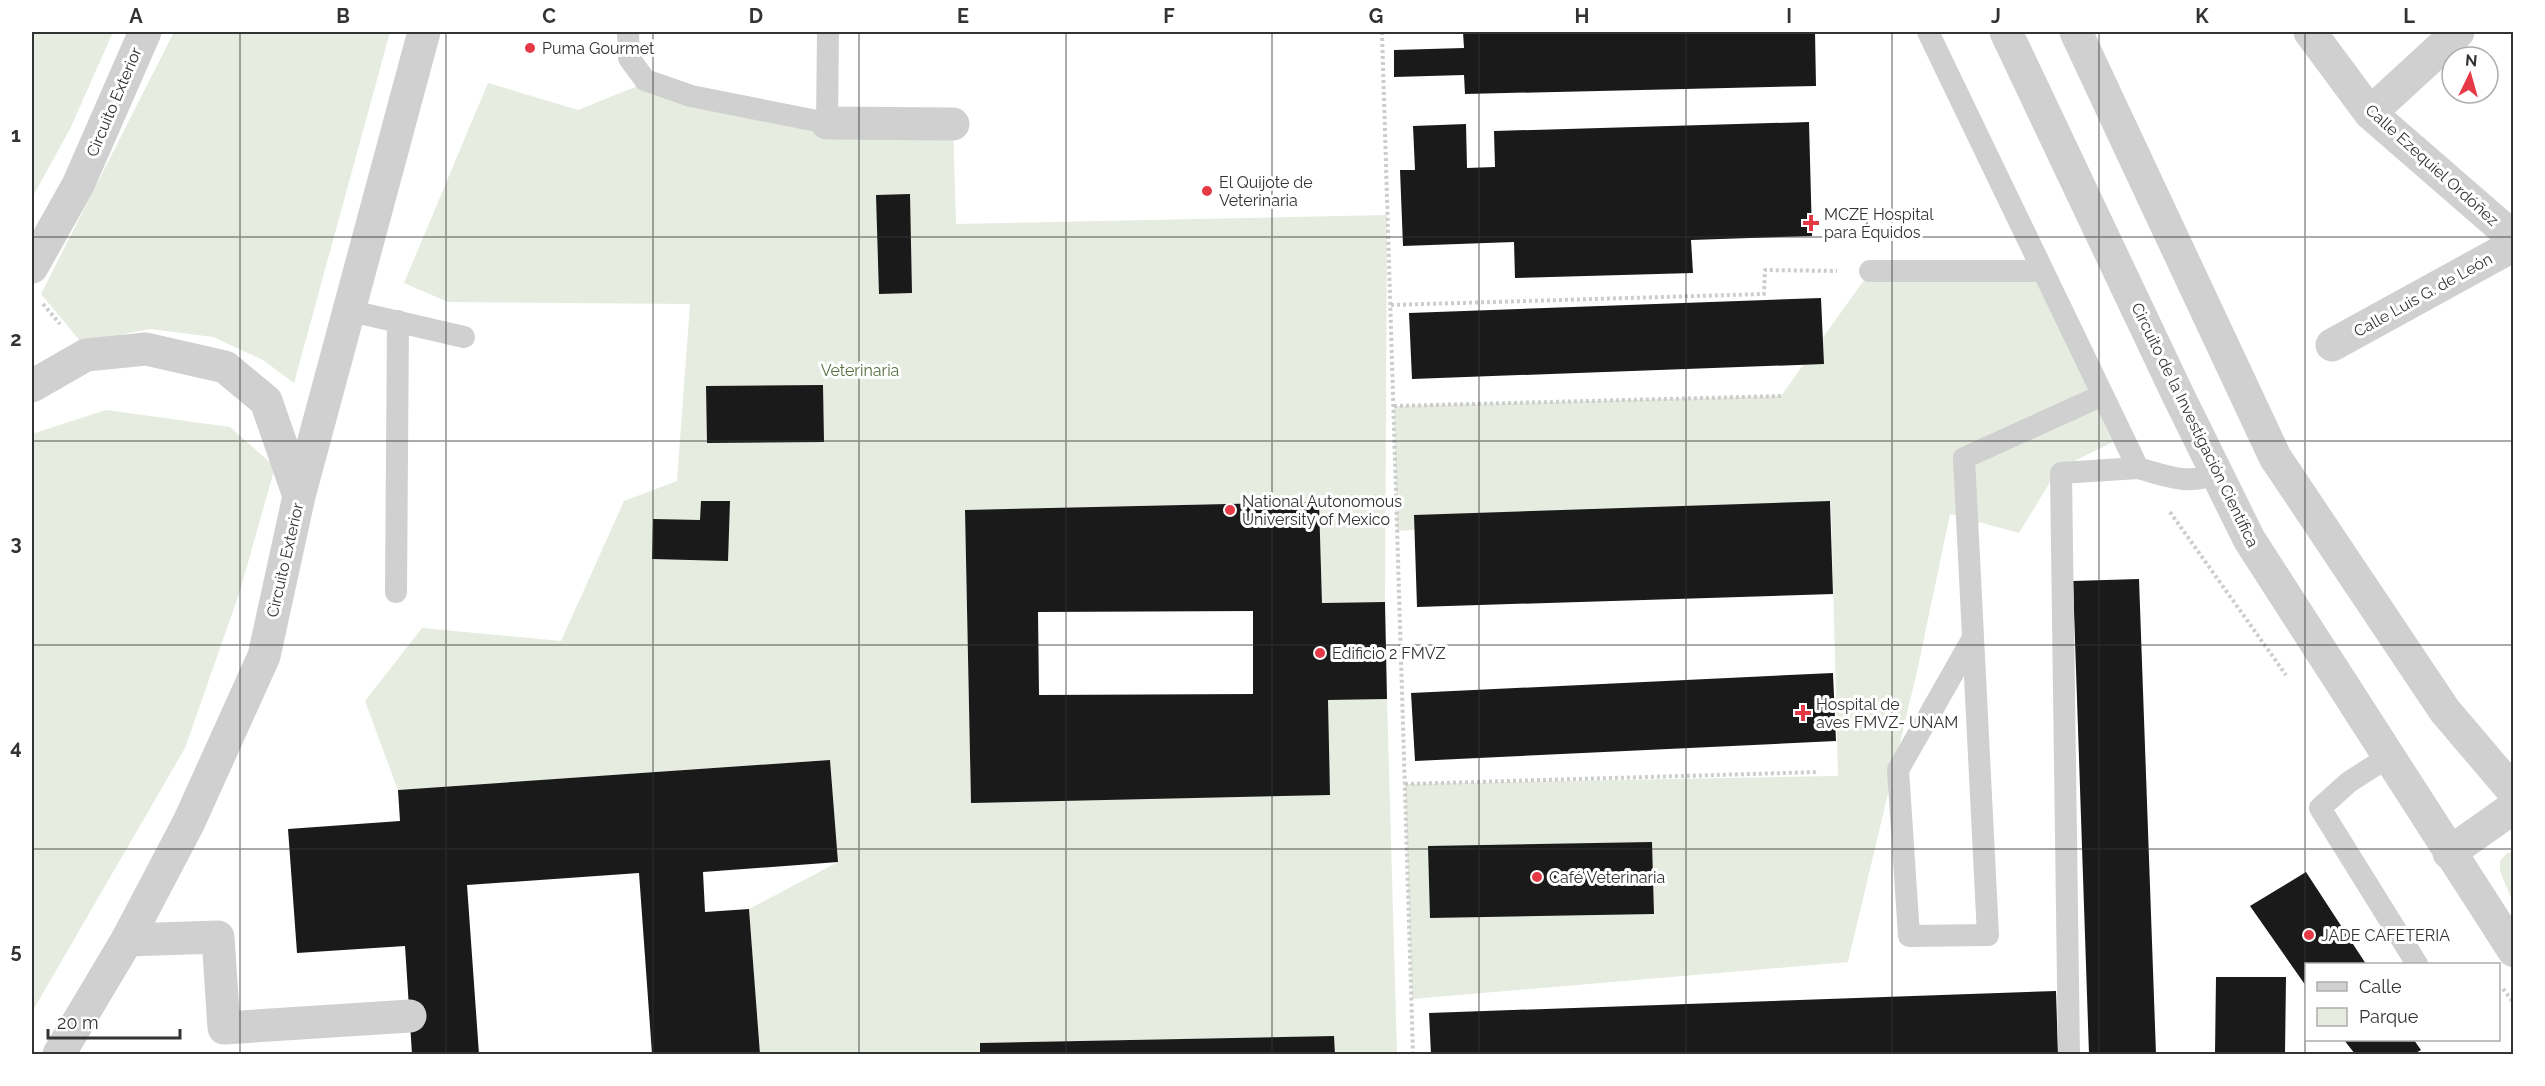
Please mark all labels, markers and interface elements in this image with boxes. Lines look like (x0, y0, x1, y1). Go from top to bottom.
text: A (129, 4, 143, 28)
text: B (336, 4, 350, 28)
text: C (542, 4, 556, 28)
text: D (749, 4, 763, 28)
text: E (957, 4, 969, 28)
text: F (1163, 4, 1175, 28)
text: G (1369, 4, 1383, 28)
text: H (1575, 4, 1589, 28)
text: I (1786, 4, 1792, 28)
text: J (1991, 4, 2001, 28)
text: K (2195, 4, 2209, 28)
text: L (2403, 4, 2415, 28)
place label: Puma Gourmet (542, 39, 655, 58)
marker: Puma Gourmet (523, 41, 537, 55)
street label: Circuito Exterior (82, 44, 146, 160)
north arrow (2440, 45, 2500, 105)
text: N (2464, 51, 2478, 71)
street label: Calle Ezequiel Ordóñez (2362, 100, 2502, 230)
text: 1 (11, 123, 21, 147)
place label: El Quijote de Veterinaria (1219, 173, 1313, 210)
marker: El Quijote de Veterinaria (1200, 184, 1214, 198)
place label: MCZE Hospital para Équidos (1824, 205, 1934, 242)
marker: MCZE Hospital para Équidos (1802, 214, 1820, 232)
street label: Calle Luis G. de León (2350, 249, 2496, 341)
street label: Circuito de la Investigación Científica (2127, 300, 2263, 550)
text: 2 (10, 327, 22, 351)
park label: Veterinaria (821, 361, 899, 380)
place label: National Autonomous University of Mexico (1242, 492, 1402, 529)
street label: Circuito Exterior (263, 500, 308, 619)
marker: National Autonomous University of Mexico (1223, 503, 1237, 517)
text: 3 (10, 531, 22, 555)
place label: Edificio 2 FMVZ (1332, 644, 1446, 663)
marker: Edificio 2 FMVZ (1313, 646, 1327, 660)
place label: Hospital de aves FMVZ- UNAM (1816, 695, 1958, 732)
marker: Hospital de aves FMVZ- UNAM (1794, 704, 1812, 722)
text: 4 (10, 735, 22, 759)
place label: Café Veterinaria (1549, 868, 1665, 887)
marker: Café Veterinaria (1530, 870, 1544, 884)
place label: JADE CAFETERIA (2321, 926, 2450, 945)
marker: JADE CAFETERIA (2302, 928, 2316, 942)
text: 5 (10, 939, 22, 963)
legend (2305, 963, 2500, 1041)
text: Calle (2359, 976, 2402, 997)
scale bar (48, 1002, 180, 1040)
text: Parque (2359, 1006, 2419, 1027)
text: 20 m (57, 1012, 99, 1033)

